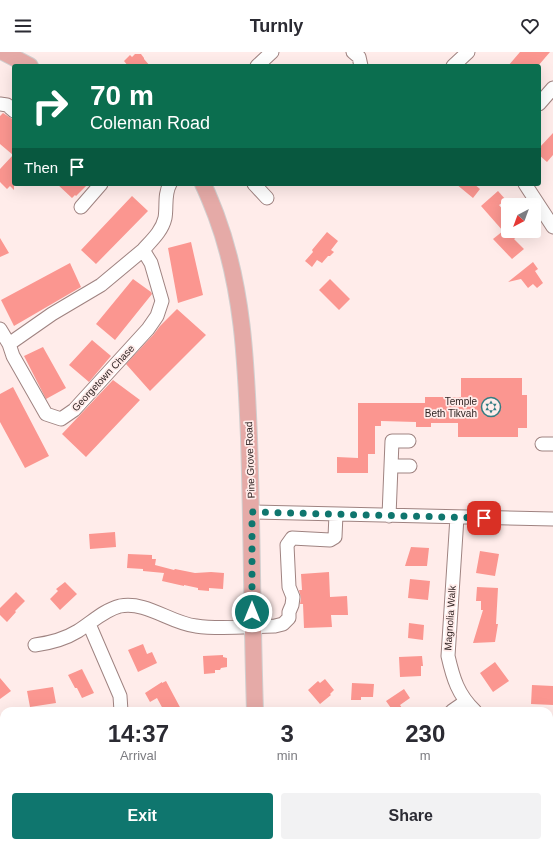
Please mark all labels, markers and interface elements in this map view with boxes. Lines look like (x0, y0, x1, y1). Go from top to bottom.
icon: menu (12, 15, 34, 37)
icon: heart (519, 15, 541, 37)
text: Turnly (250, 16, 303, 36)
icon: right (24, 80, 76, 132)
text: 70 m (90, 80, 154, 111)
text: Coleman Road (90, 113, 210, 133)
icon: arrive (66, 156, 88, 178)
text: Then (24, 159, 58, 176)
north arrow (501, 198, 541, 238)
map controls (501, 198, 541, 238)
street label: Georgetown Chase (70, 342, 137, 413)
place label: Temple Beth Tikvah (425, 396, 477, 419)
synagogue icon: Temple Beth Tikvah (480, 396, 502, 418)
street label: Pine Grove Road (243, 421, 257, 499)
pin (467, 501, 501, 535)
icon: arrive (473, 507, 495, 529)
street label: Magnolia Walk (442, 584, 458, 651)
position arrow (231, 591, 273, 633)
text: 14:37 (108, 720, 169, 747)
text: 3 (280, 720, 294, 747)
text: 230 (405, 720, 445, 747)
text: Arrival (120, 748, 157, 763)
text: min (277, 748, 298, 763)
text: m (420, 748, 431, 763)
button: Exit (12, 793, 273, 839)
button: Share (281, 793, 541, 839)

